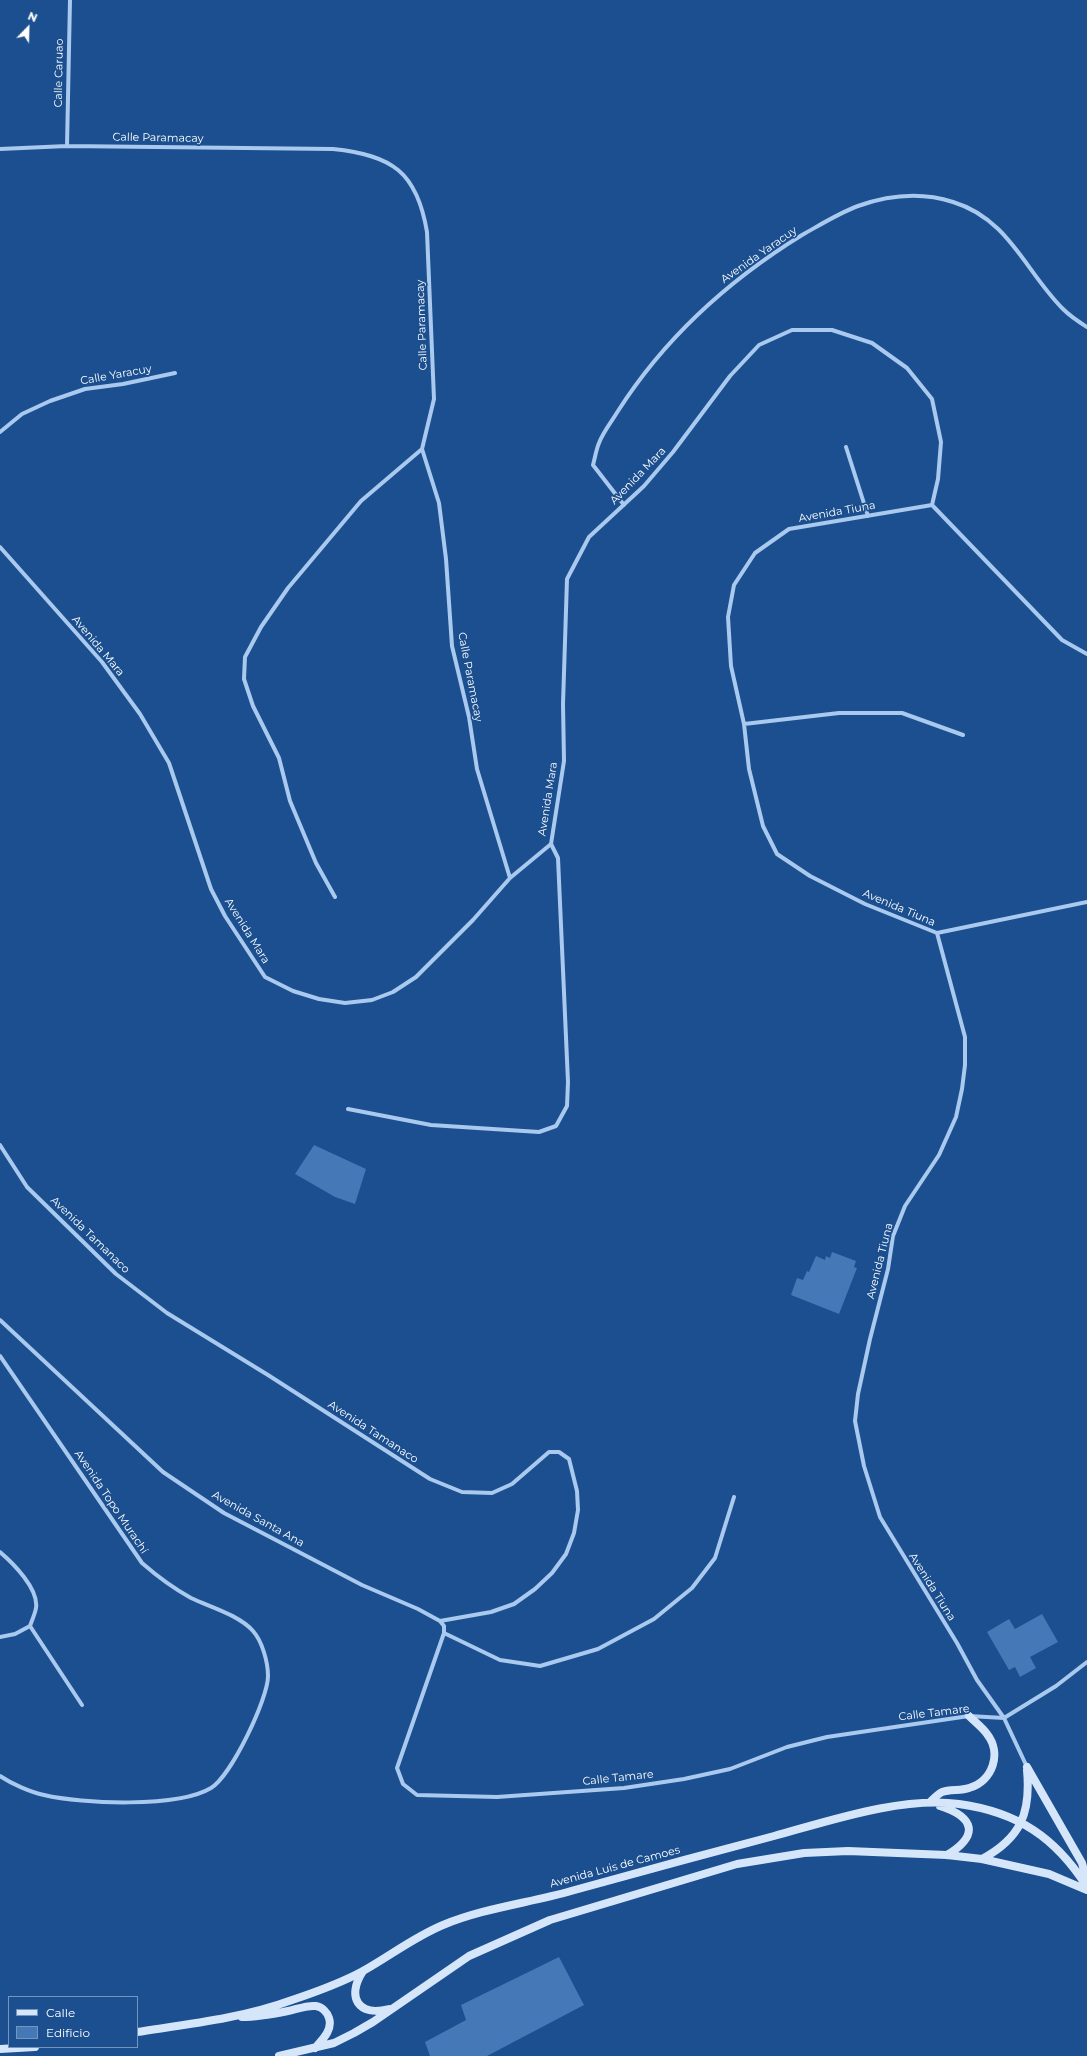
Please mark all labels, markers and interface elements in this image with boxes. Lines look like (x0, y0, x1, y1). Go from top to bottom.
north arrow (8, 8, 48, 48)
text: N (26, 9, 40, 25)
street label: Calle Caruao (52, 38, 66, 108)
street label: Calle Paramacay (112, 131, 204, 145)
street label: Avenida Yaracuy (718, 224, 800, 286)
street label: Calle Paramacay (414, 279, 430, 371)
street label: Calle Yaracuy (79, 362, 153, 388)
street label: Avenida Mara (607, 445, 669, 507)
street label: Avenida Tiuna (798, 499, 876, 525)
street label: Avenida Mara (69, 613, 127, 679)
street label: Calle Paramacay (455, 631, 485, 723)
street label: Avenida Mara (536, 761, 560, 837)
street label: Avenida Tiuna (861, 887, 937, 929)
street label: Avenida Mara (222, 896, 272, 966)
street label: Avenida Tamanaco (48, 1194, 132, 1276)
street label: Avenida Tiuna (864, 1222, 896, 1300)
street label: Avenida Tamanaco (325, 1398, 421, 1466)
street label: Avenida Topo Murachí (71, 1448, 151, 1556)
street label: Avenida Santa Ana (210, 1488, 306, 1550)
street label: Avenida Tiuna (906, 1550, 958, 1624)
street label: Calle Tamare (898, 1702, 970, 1724)
street label: Calle Tamare (582, 1768, 654, 1788)
street label: Avenida Luis de Camoes (549, 1843, 681, 1891)
legend (8, 1996, 138, 2048)
text: Calle (46, 2005, 75, 2020)
text: Edificio (46, 2025, 90, 2040)

